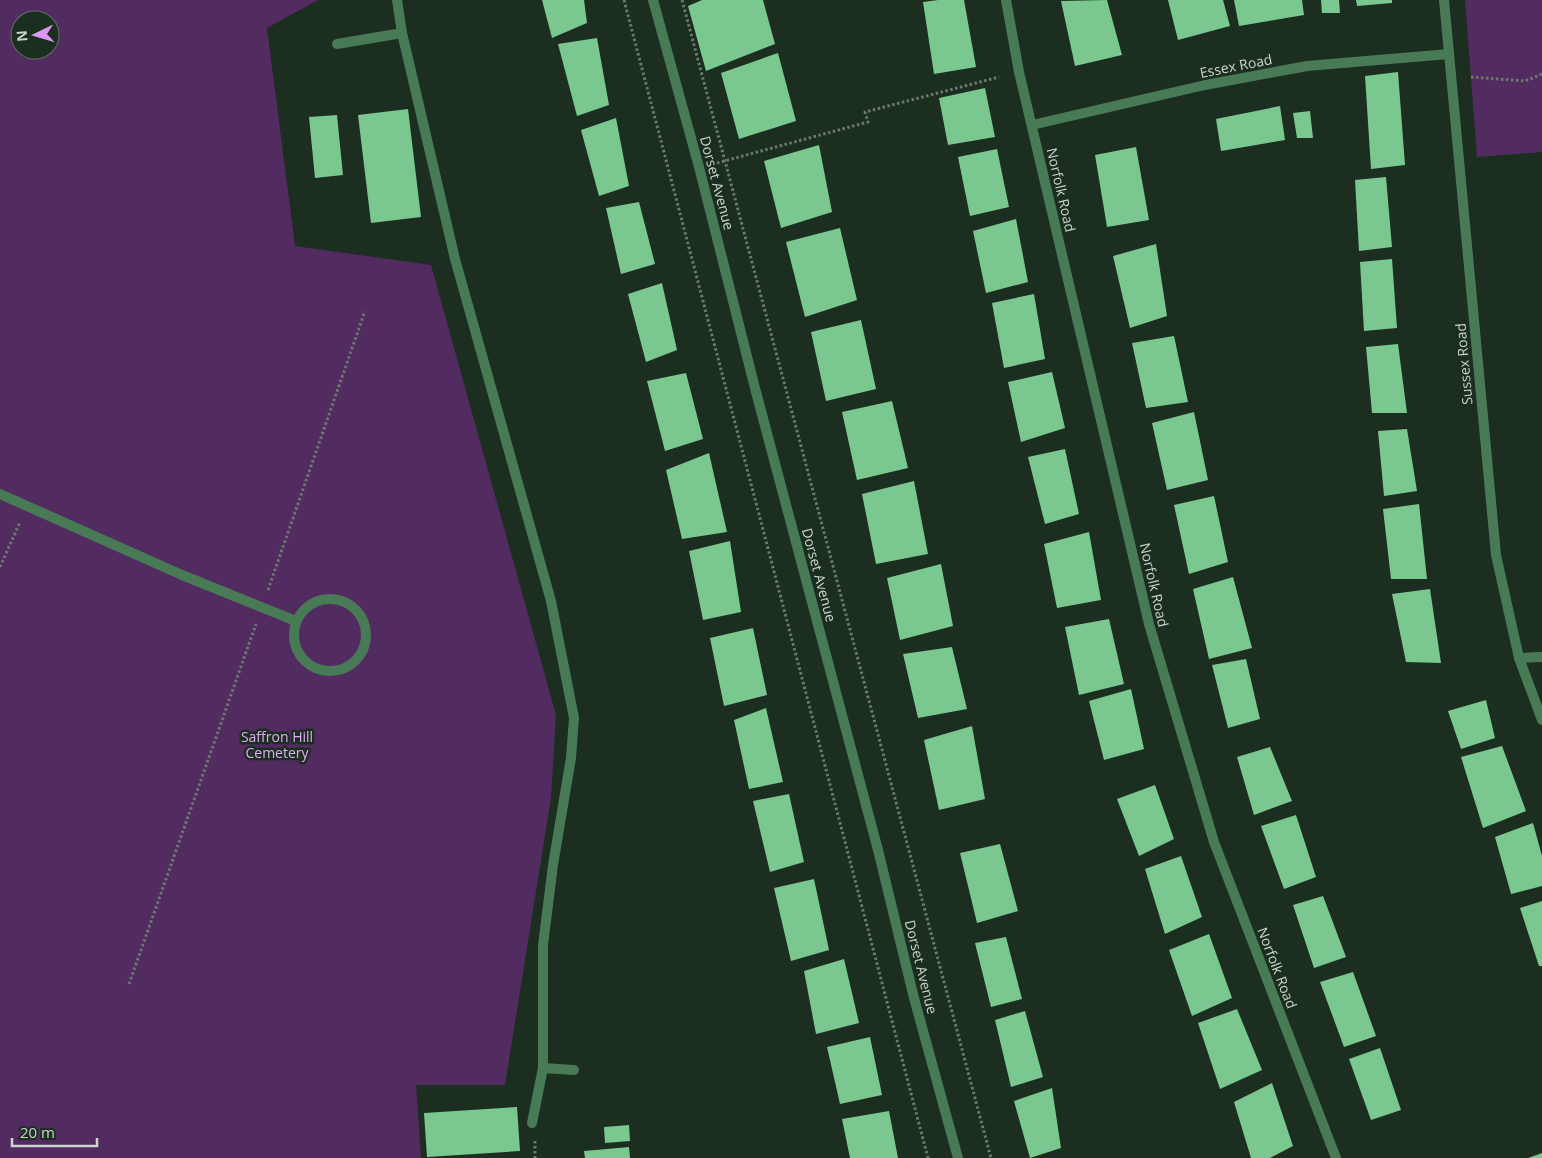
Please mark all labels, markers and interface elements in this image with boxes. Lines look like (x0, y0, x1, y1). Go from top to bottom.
north arrow (10, 10, 60, 60)
text: N (12, 30, 32, 43)
street label: Essex Road (1198, 49, 1274, 82)
street label: Dorset Avenue (696, 134, 739, 232)
street label: Norfolk Road (1043, 146, 1080, 234)
street label: Sussex Road (1450, 322, 1477, 406)
street label: Dorset Avenue (798, 526, 841, 624)
street label: Norfolk Road (1136, 541, 1173, 629)
park label: Saffron Hill Cemetery (241, 727, 313, 762)
street label: Dorset Avenue (901, 918, 942, 1016)
street label: Norfolk Road (1253, 924, 1302, 1011)
scale bar (12, 1116, 98, 1148)
text: 20 m (20, 1122, 55, 1142)

